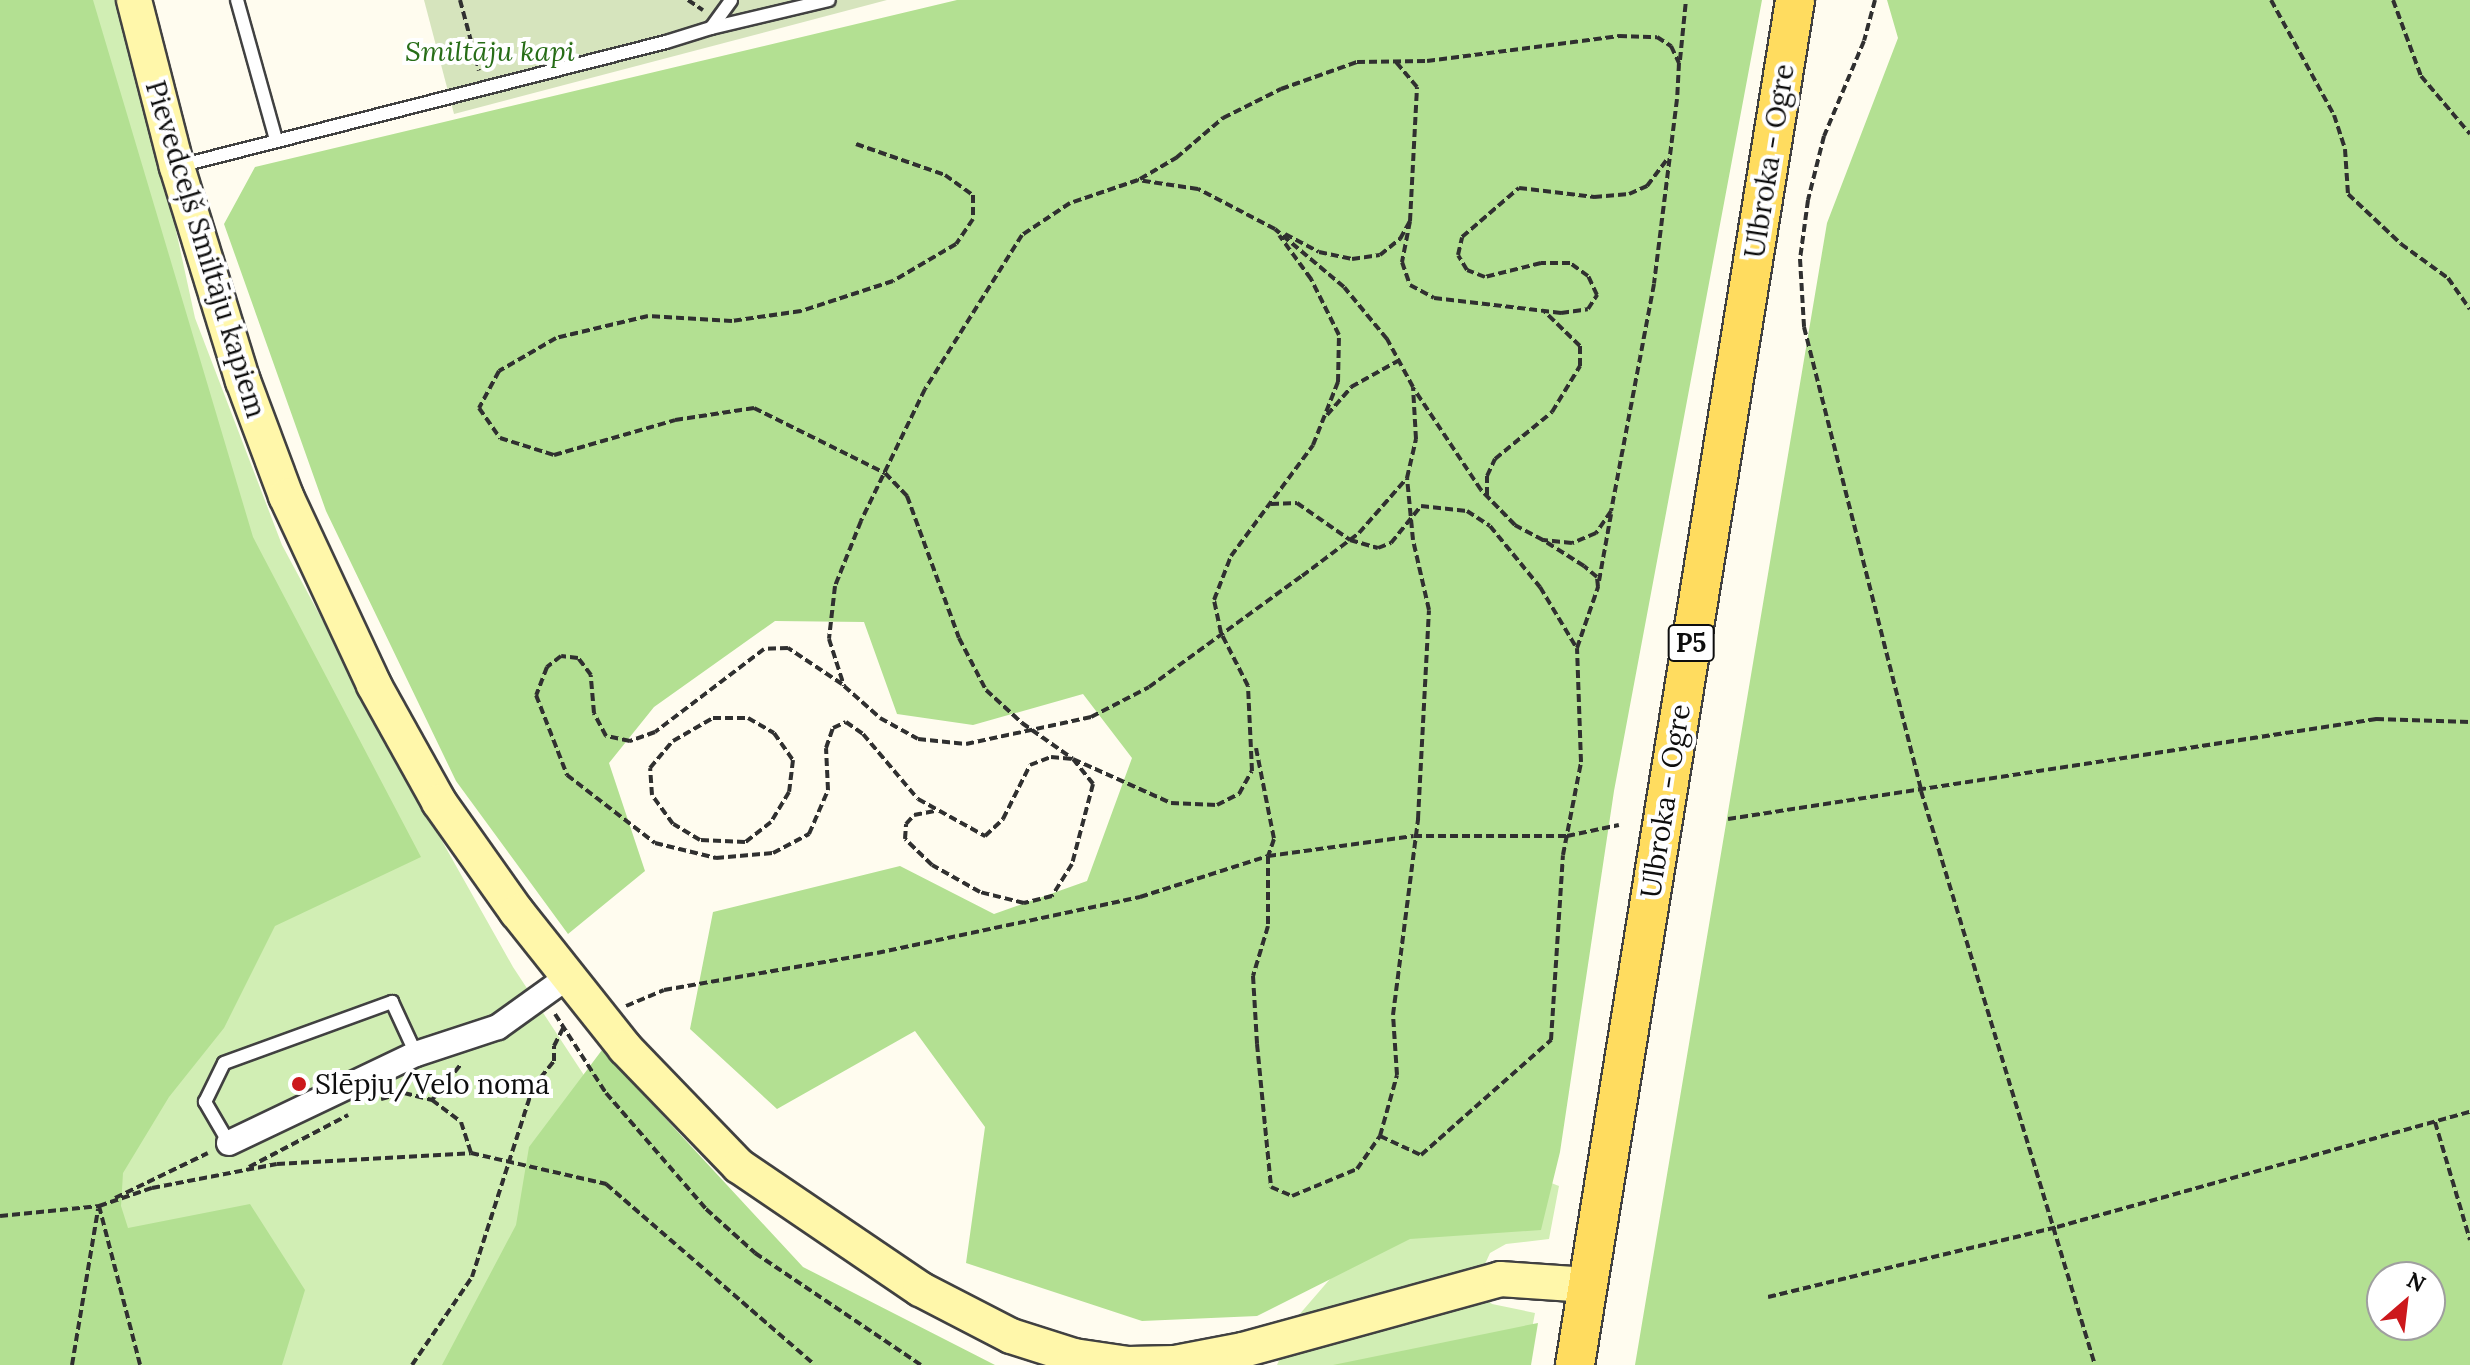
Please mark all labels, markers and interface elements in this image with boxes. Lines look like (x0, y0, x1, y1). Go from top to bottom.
park label: Smiltāju kapi (405, 34, 575, 68)
street label: Ulbroka - Ogre (1737, 62, 1801, 260)
street label: Pievedceļš Smiltāju kapiem (139, 76, 273, 422)
road number: P5 (1667, 621, 1715, 665)
street label: Ulbroka - Ogre (1633, 702, 1697, 900)
place label: Slēpju/Velo noma (315, 1067, 550, 1101)
marker: Slēpju/Velo noma (290, 1075, 308, 1093)
north arrow (2366, 1261, 2446, 1341)
text: N (2402, 1265, 2430, 1298)

